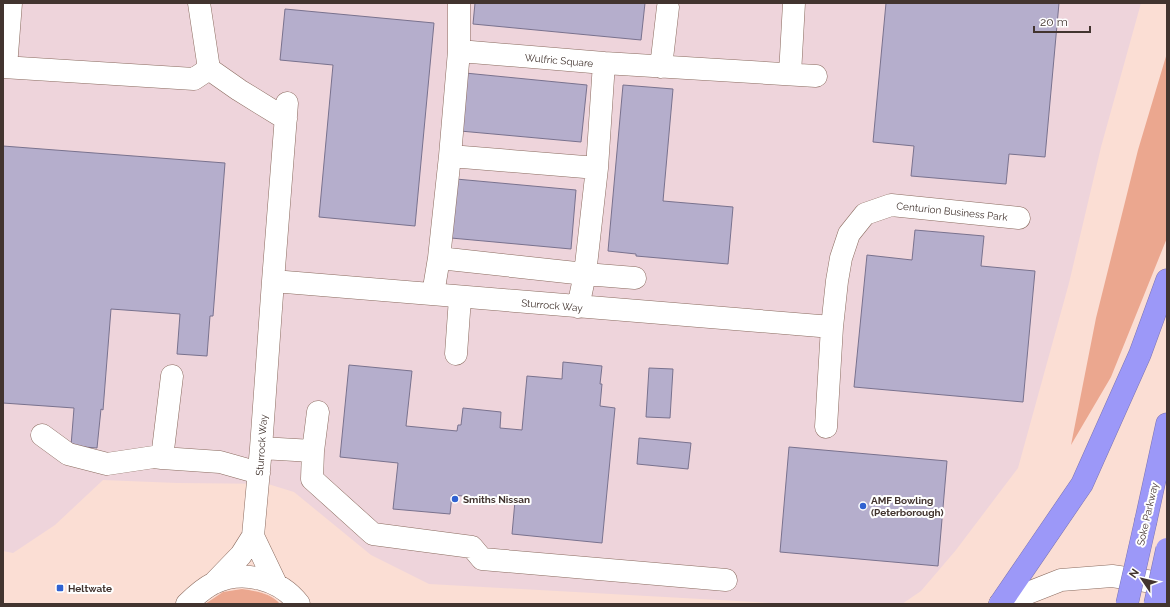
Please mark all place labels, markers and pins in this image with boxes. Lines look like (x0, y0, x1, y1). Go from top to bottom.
marker: Smiths Nissan (450, 494, 460, 504)
place label: Smiths Nissan (463, 494, 530, 505)
place label: AMF Bowling (Peterborough) (871, 495, 944, 518)
marker: AMF Bowling (Peterborough) (858, 501, 868, 511)
marker: Heltwate (55, 583, 65, 593)
place label: Heltwate (68, 583, 112, 594)

